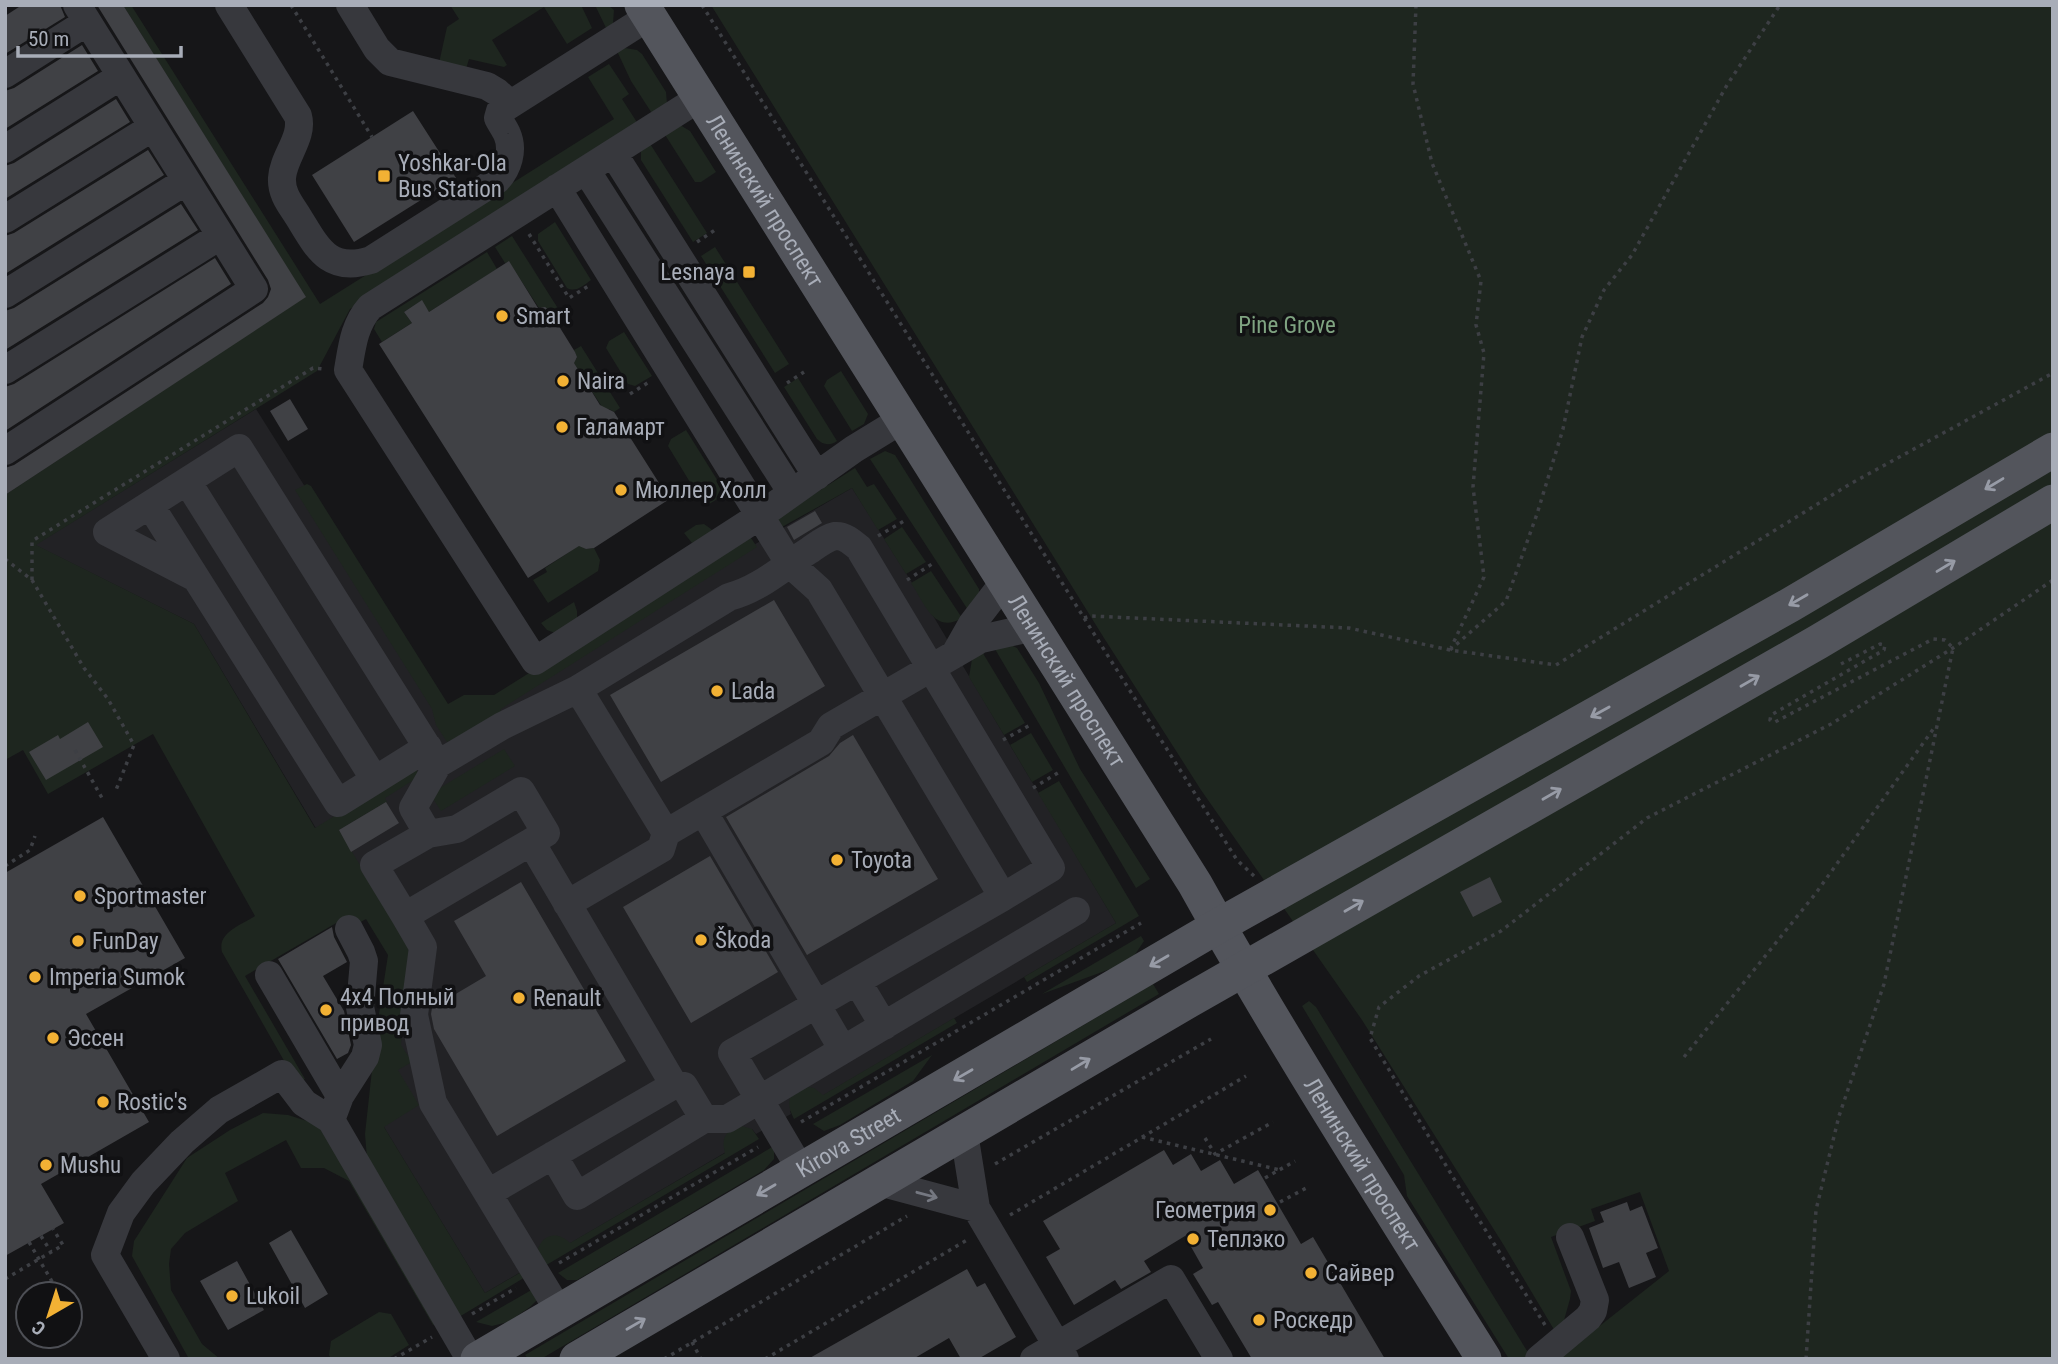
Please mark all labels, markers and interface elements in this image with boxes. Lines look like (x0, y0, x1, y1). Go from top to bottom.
scale bar (18, 14, 180, 58)
text: 50 m (28, 27, 69, 51)
street label: Ленинский проспект (701, 109, 830, 292)
place label: Yoshkar-Ola Bus Station (398, 150, 507, 203)
marker: Yoshkar-Ola Bus Station (376, 168, 392, 184)
place label: Lesnaya (660, 259, 735, 286)
marker: Lesnaya (741, 264, 757, 280)
place label: Smart (516, 303, 571, 330)
marker: Smart (494, 308, 510, 324)
park label: Pine Grove (1238, 312, 1336, 339)
place label: Naira (577, 368, 625, 395)
marker: Naira (555, 373, 571, 389)
place label: Галамарт (576, 414, 665, 441)
marker: Галамарт (554, 419, 570, 435)
place label: Мюллер Холл (635, 477, 767, 504)
one-way arrow (1984, 478, 2004, 492)
marker: Мюллер Холл (613, 482, 629, 498)
one-way arrow (1935, 559, 1955, 573)
street label: Ленинский проспект (1003, 589, 1131, 772)
one-way arrow (1788, 594, 1809, 607)
one-way arrow (1739, 674, 1759, 688)
place label: Lada (731, 678, 775, 705)
marker: Lada (709, 683, 725, 699)
one-way arrow (1590, 705, 1610, 719)
one-way arrow (1541, 787, 1562, 800)
place label: Toyota (851, 847, 912, 874)
marker: Toyota (829, 852, 845, 868)
place label: Sportmaster (94, 883, 207, 910)
marker: Sportmaster (72, 888, 88, 904)
one-way arrow (1344, 899, 1364, 913)
place label: Škoda (715, 926, 771, 954)
place label: FunDay (92, 928, 159, 955)
marker: Škoda (693, 932, 709, 948)
marker: FunDay (70, 933, 86, 949)
one-way arrow (1150, 954, 1170, 968)
place label: Imperia Sumok (49, 964, 186, 991)
marker: Imperia Sumok (27, 969, 43, 985)
place label: 4x4 Полный привод (340, 984, 455, 1037)
place label: Renault (533, 985, 601, 1012)
marker: Renault (511, 990, 527, 1006)
marker: 4x4 Полный привод (318, 1002, 334, 1018)
place label: Эссен (67, 1025, 124, 1052)
marker: Эссен (45, 1030, 61, 1046)
one-way arrow (1071, 1057, 1091, 1071)
one-way arrow (953, 1069, 974, 1082)
street label: Ленинский проспект (1298, 1073, 1426, 1256)
place label: Rostic's (117, 1089, 187, 1116)
marker: Rostic's (95, 1094, 111, 1110)
street label: Kirova Street (791, 1101, 905, 1183)
place label: Mushu (60, 1152, 121, 1179)
marker: Mushu (38, 1157, 54, 1173)
one-way arrow (757, 1183, 777, 1197)
one-way arrow (915, 1189, 938, 1202)
place label: Геометрия (1155, 1197, 1256, 1224)
marker: Геометрия (1262, 1202, 1278, 1218)
place label: Теплэко (1207, 1226, 1285, 1253)
marker: Теплэко (1185, 1231, 1201, 1247)
place label: Сайвер (1325, 1260, 1394, 1287)
marker: Сайвер (1303, 1265, 1319, 1281)
north arrow (14, 1280, 84, 1350)
place label: Lukoil (246, 1283, 300, 1310)
marker: Lukoil (224, 1288, 240, 1304)
place label: Роскедр (1273, 1307, 1353, 1334)
marker: Роскедр (1251, 1312, 1267, 1328)
text: С (27, 1315, 50, 1340)
one-way arrow (626, 1317, 646, 1331)

